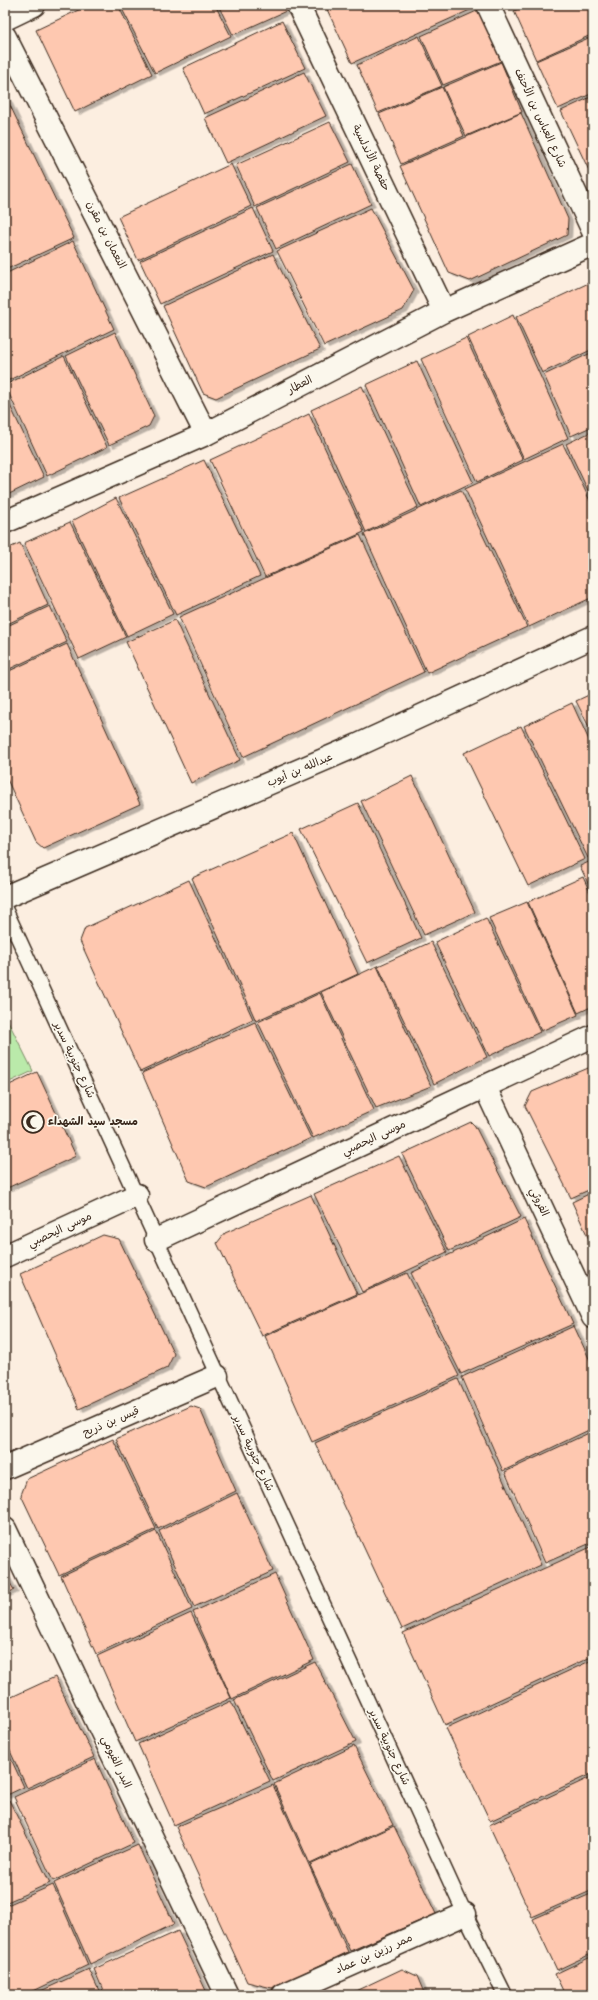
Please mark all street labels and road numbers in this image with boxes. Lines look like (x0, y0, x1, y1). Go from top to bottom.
street label: شارع العباس بن الأحنف (509, 65, 571, 171)
street label: حفصة الأندلسية (347, 122, 395, 194)
street label: النعمان بن مقرن (81, 198, 131, 272)
street label: العطار (283, 371, 316, 399)
street label: عبدالله بن أيوب (264, 748, 336, 792)
street label: شارع جنوبية سدير (48, 1018, 100, 1101)
street label: موسى اليحصبي (339, 1115, 409, 1162)
street label: الفروثي (524, 1184, 554, 1220)
street label: موسى اليحصبي (25, 1207, 95, 1254)
street label: قيس بن ذريح (80, 1402, 142, 1442)
street label: شارع جنوبية سدير (227, 1411, 279, 1494)
street label: شارع جنوبية سدير (363, 1705, 415, 1788)
street label: البدر الفيومي (95, 1733, 136, 1792)
street label: ممر رزين بن عماد (332, 1929, 416, 1979)

